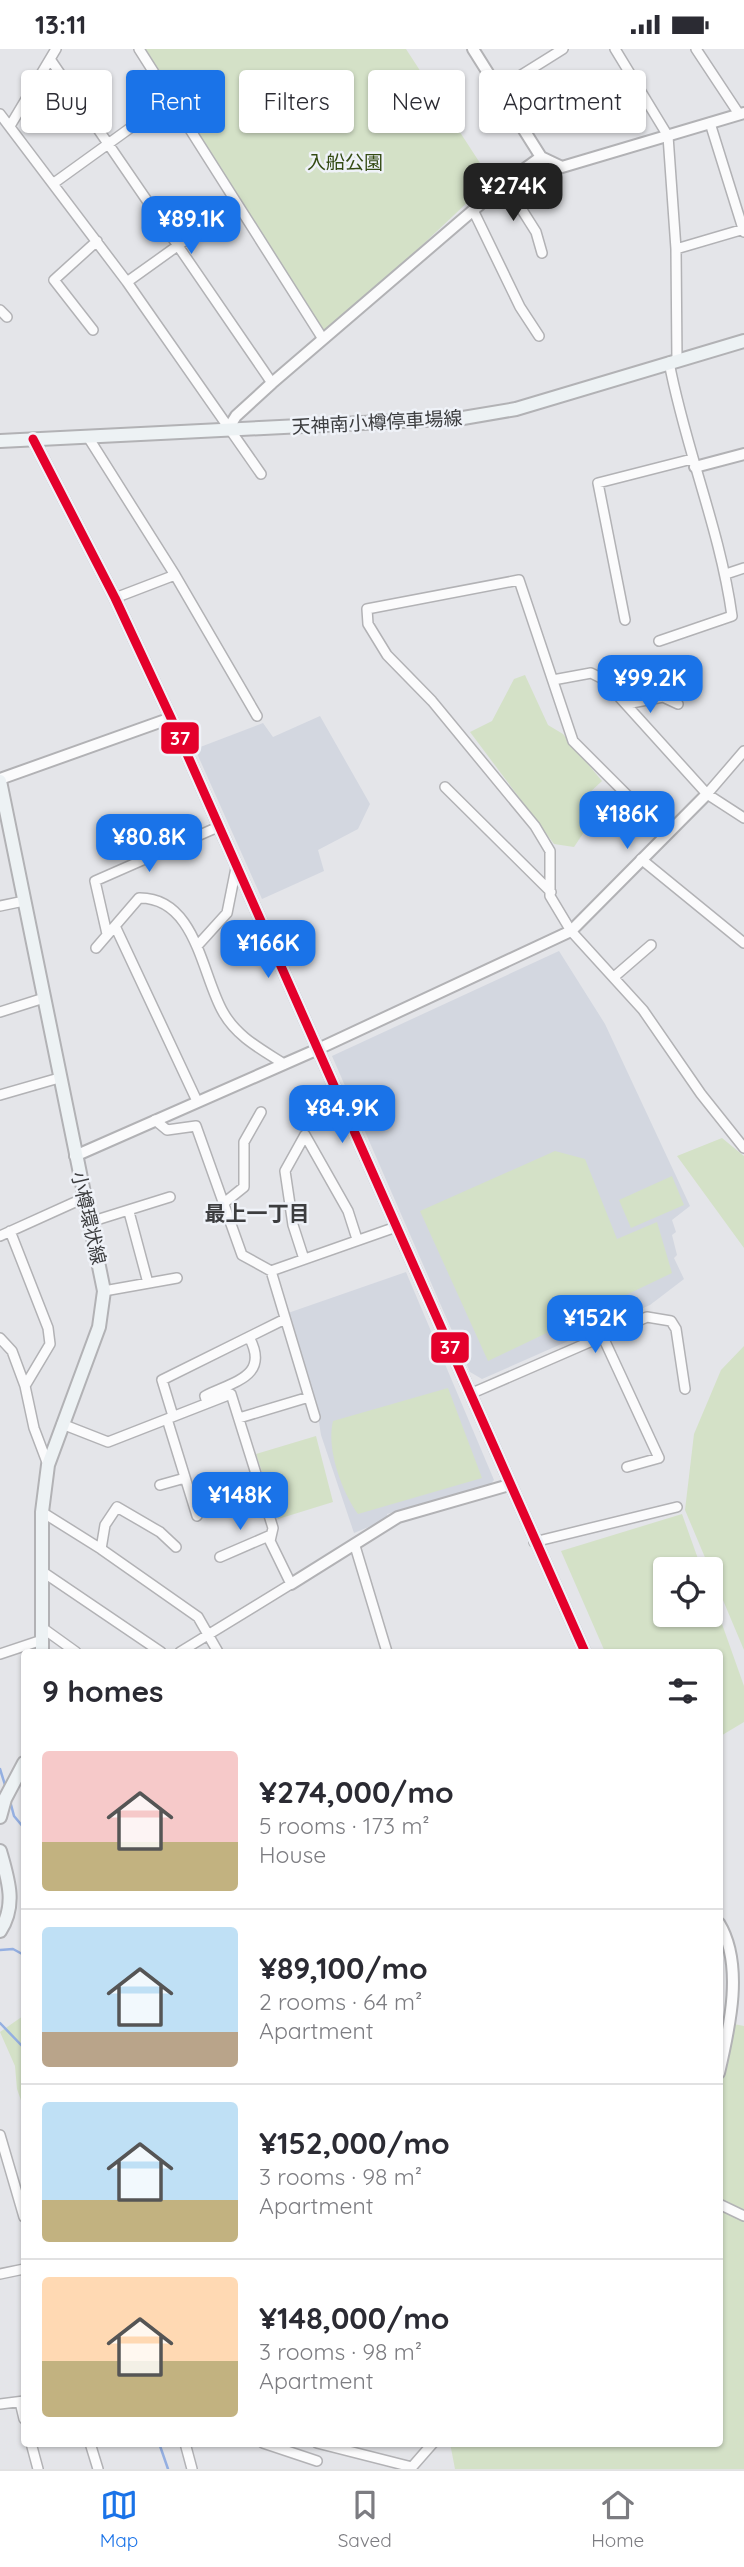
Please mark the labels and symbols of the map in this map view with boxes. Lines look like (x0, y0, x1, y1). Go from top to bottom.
park label: 入船公園 (307, 150, 383, 174)
pin: ¥274K (464, 163, 562, 223)
pin: ¥89.1K (134, 197, 248, 256)
street label: 天神南小樽停車場線 (291, 406, 463, 438)
pin: ¥99.2K (593, 655, 707, 715)
line badge: 37 (160, 721, 200, 755)
text: 37 (170, 726, 190, 750)
pin: ¥186K (578, 791, 676, 851)
pin: ¥80.8K (92, 815, 206, 874)
pin: ¥166K (219, 921, 317, 980)
pin: ¥84.9K (285, 1085, 399, 1145)
street label: 小樽環状線 (67, 1169, 111, 1267)
district label: 最上一丁目 (205, 1200, 310, 1226)
pin: ¥152K (546, 1295, 644, 1355)
line badge: 37 (430, 1331, 470, 1364)
text: 37 (440, 1335, 460, 1359)
pin: ¥148K (191, 1473, 289, 1532)

